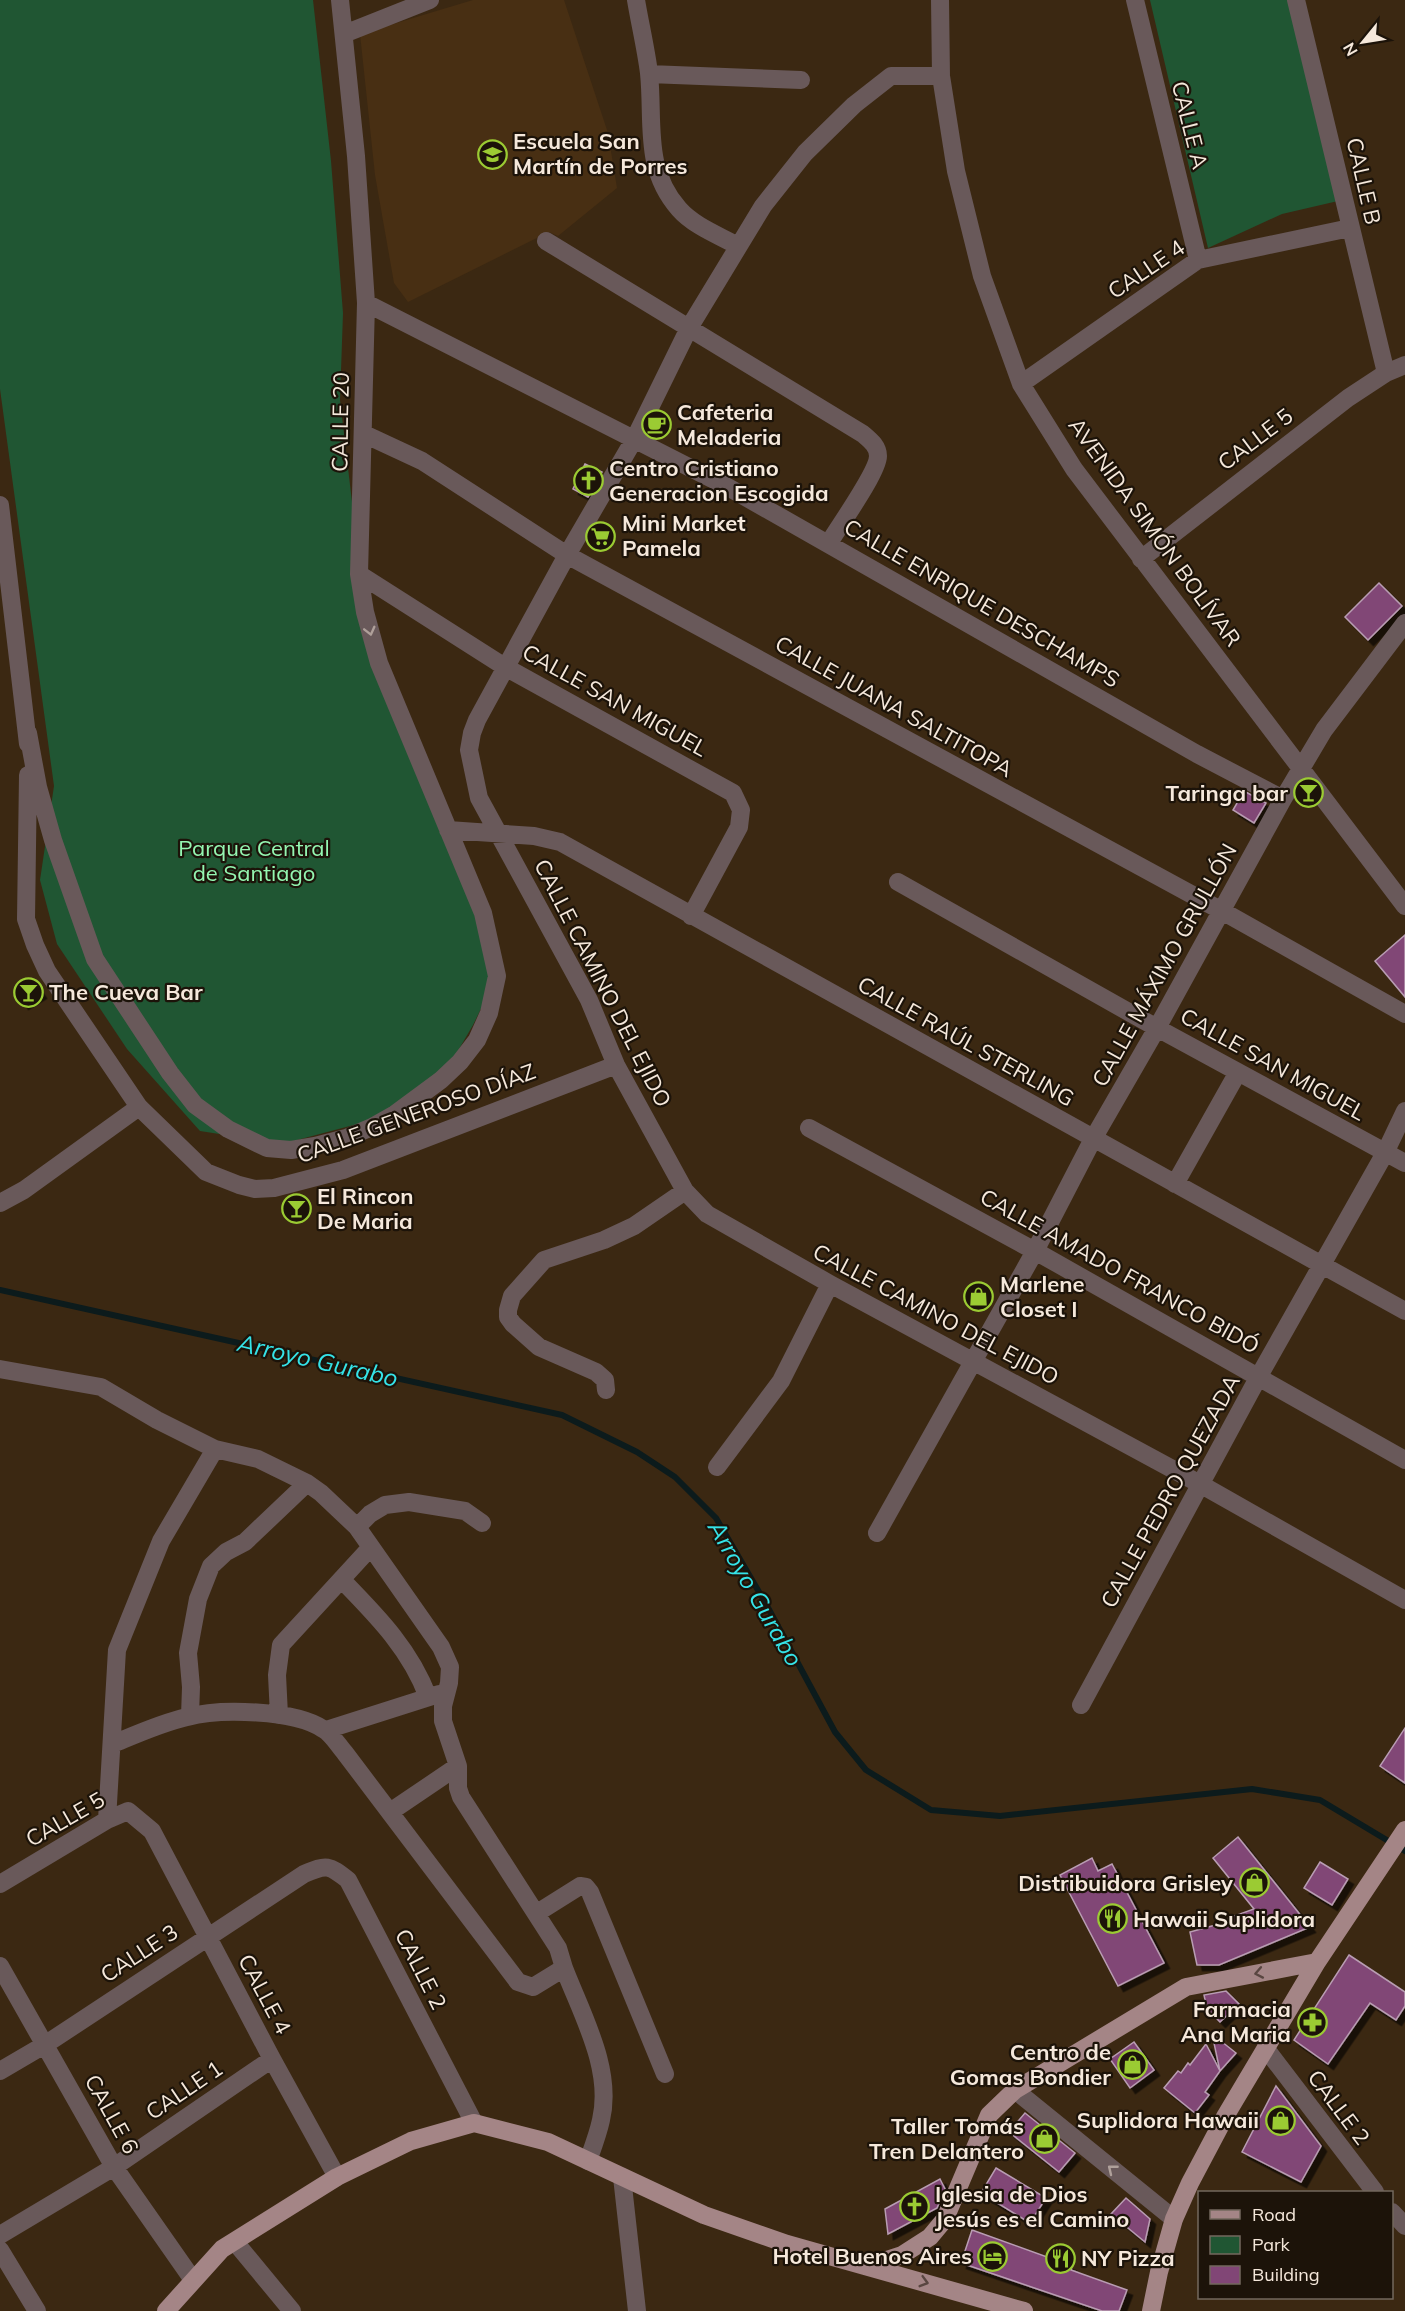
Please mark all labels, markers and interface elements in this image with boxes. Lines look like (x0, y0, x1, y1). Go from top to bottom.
north arrow (1333, 12, 1393, 72)
text: N (1338, 39, 1362, 60)
street label: CALLE A (1166, 78, 1214, 172)
place label: Escuela San Martín de Porres (513, 127, 687, 180)
street label: CALLE B (1340, 135, 1388, 227)
school or university icon: Escuela San Martín de Porres (476, 138, 508, 170)
street label: CALLE 4 (1102, 233, 1190, 305)
street label: CALLE 20 (325, 372, 355, 472)
place label: Cafeteria Meladeria (677, 398, 781, 451)
street label: CALLE 5 (1212, 402, 1298, 476)
cafe icon: Cafeteria Meladeria (640, 409, 672, 441)
street label: AVENIDA SIMÓN BOLÍVAR (1063, 412, 1247, 652)
place label: Centro Cristiano Generacion Escogida (609, 454, 829, 507)
church icon: Centro Cristiano Generacion Escogida (572, 465, 604, 497)
place label: Mini Market Pamela (622, 509, 746, 562)
street label: CALLE ENRIQUE DESCHAMPS (839, 513, 1125, 693)
supermarket icon: Mini Market Pamela (585, 520, 617, 552)
one-way arrow (362, 626, 375, 636)
street label: CALLE JUANA SALTITOPA (770, 629, 1018, 783)
street label: CALLE SAN MIGUEL (518, 638, 712, 762)
bar icon: Taringa bar (1293, 777, 1325, 809)
place label: Taringa bar (1166, 779, 1288, 807)
park label: Parque Central de Santiago (178, 834, 330, 887)
street label: CALLE MÁXIMO GRULLÓN (1085, 838, 1243, 1092)
street label: CALLE CAMINO DEL EJIDO (528, 854, 678, 1112)
street label: CALLE RAÚL STERLING (853, 970, 1079, 1112)
bar icon: The Cueva Bar (12, 976, 44, 1008)
place label: The Cueva Bar (49, 978, 203, 1006)
street label: CALLE SAN MIGUEL (1176, 1002, 1370, 1126)
street label: CALLE GENEROSO DÍAZ (293, 1057, 539, 1169)
place label: El Rincon De Maria (317, 1182, 413, 1235)
street label: CALLE AMADO FRANCO BIDÓ (975, 1182, 1265, 1360)
bar icon: El Rincon De Maria (280, 1193, 312, 1225)
street label: CALLE CAMINO DEL EJIDO (808, 1237, 1064, 1391)
place label: Marlene Closet I (1000, 1270, 1085, 1323)
shop icon: Marlene Closet I (963, 1281, 995, 1313)
water label: Arroyo Gurabo (234, 1327, 401, 1393)
street label: CALLE PEDRO QUEZADA (1094, 1369, 1246, 1613)
water label: Arroyo Gurabo (702, 1514, 810, 1671)
street label: CALLE 5 (20, 1785, 110, 1853)
shop icon: Distribuidora Grisley (1238, 1867, 1270, 1899)
place label: Distribuidora Grisley (1018, 1869, 1233, 1897)
restaurant icon: Hawaii Suplidora (1096, 1903, 1128, 1935)
place label: Hawaii Suplidora (1133, 1905, 1315, 1933)
street label: CALLE 3 (95, 1918, 183, 1988)
street label: CALLE 2 (389, 1924, 453, 2014)
street label: CALLE 4 (232, 1949, 298, 2039)
one-way arrow (1255, 1966, 1264, 1978)
place label: Farmacia Ana Maria (1181, 1995, 1291, 2048)
pharmacy icon: Farmacia Ana Maria (1296, 2006, 1328, 2038)
place label: Centro de Gomas Bondier (950, 2038, 1111, 2091)
shop icon: Centro de Gomas Bondier (1116, 2049, 1148, 2081)
street label: CALLE 1 (140, 2054, 228, 2126)
street label: CALLE 2 (1302, 2064, 1376, 2150)
street label: CALLE 6 (79, 2069, 145, 2159)
shop icon: Suplidora Hawaii (1264, 2104, 1296, 2136)
place label: Suplidora Hawaii (1077, 2106, 1259, 2134)
place label: Taller Tomás Tren Delantero (869, 2112, 1024, 2165)
shop icon: Taller Tomás Tren Delantero (1029, 2123, 1061, 2155)
one-way arrow (1108, 2165, 1119, 2176)
place label: Iglesia de Dios Jesús es el Camino (935, 2180, 1129, 2233)
church icon: Iglesia de Dios Jesús es el Camino (898, 2191, 930, 2223)
legend (1198, 2191, 1393, 2299)
text: Road (1252, 2203, 1296, 2226)
text: Park (1252, 2233, 1291, 2256)
hotel icon: Hotel Buenos Aires (977, 2240, 1009, 2272)
place label: Hotel Buenos Aires (773, 2242, 972, 2270)
restaurant icon: NY Pizza (1044, 2242, 1076, 2274)
place label: NY Pizza (1081, 2244, 1175, 2272)
text: Building (1252, 2263, 1320, 2286)
one-way arrow (918, 2275, 929, 2287)

